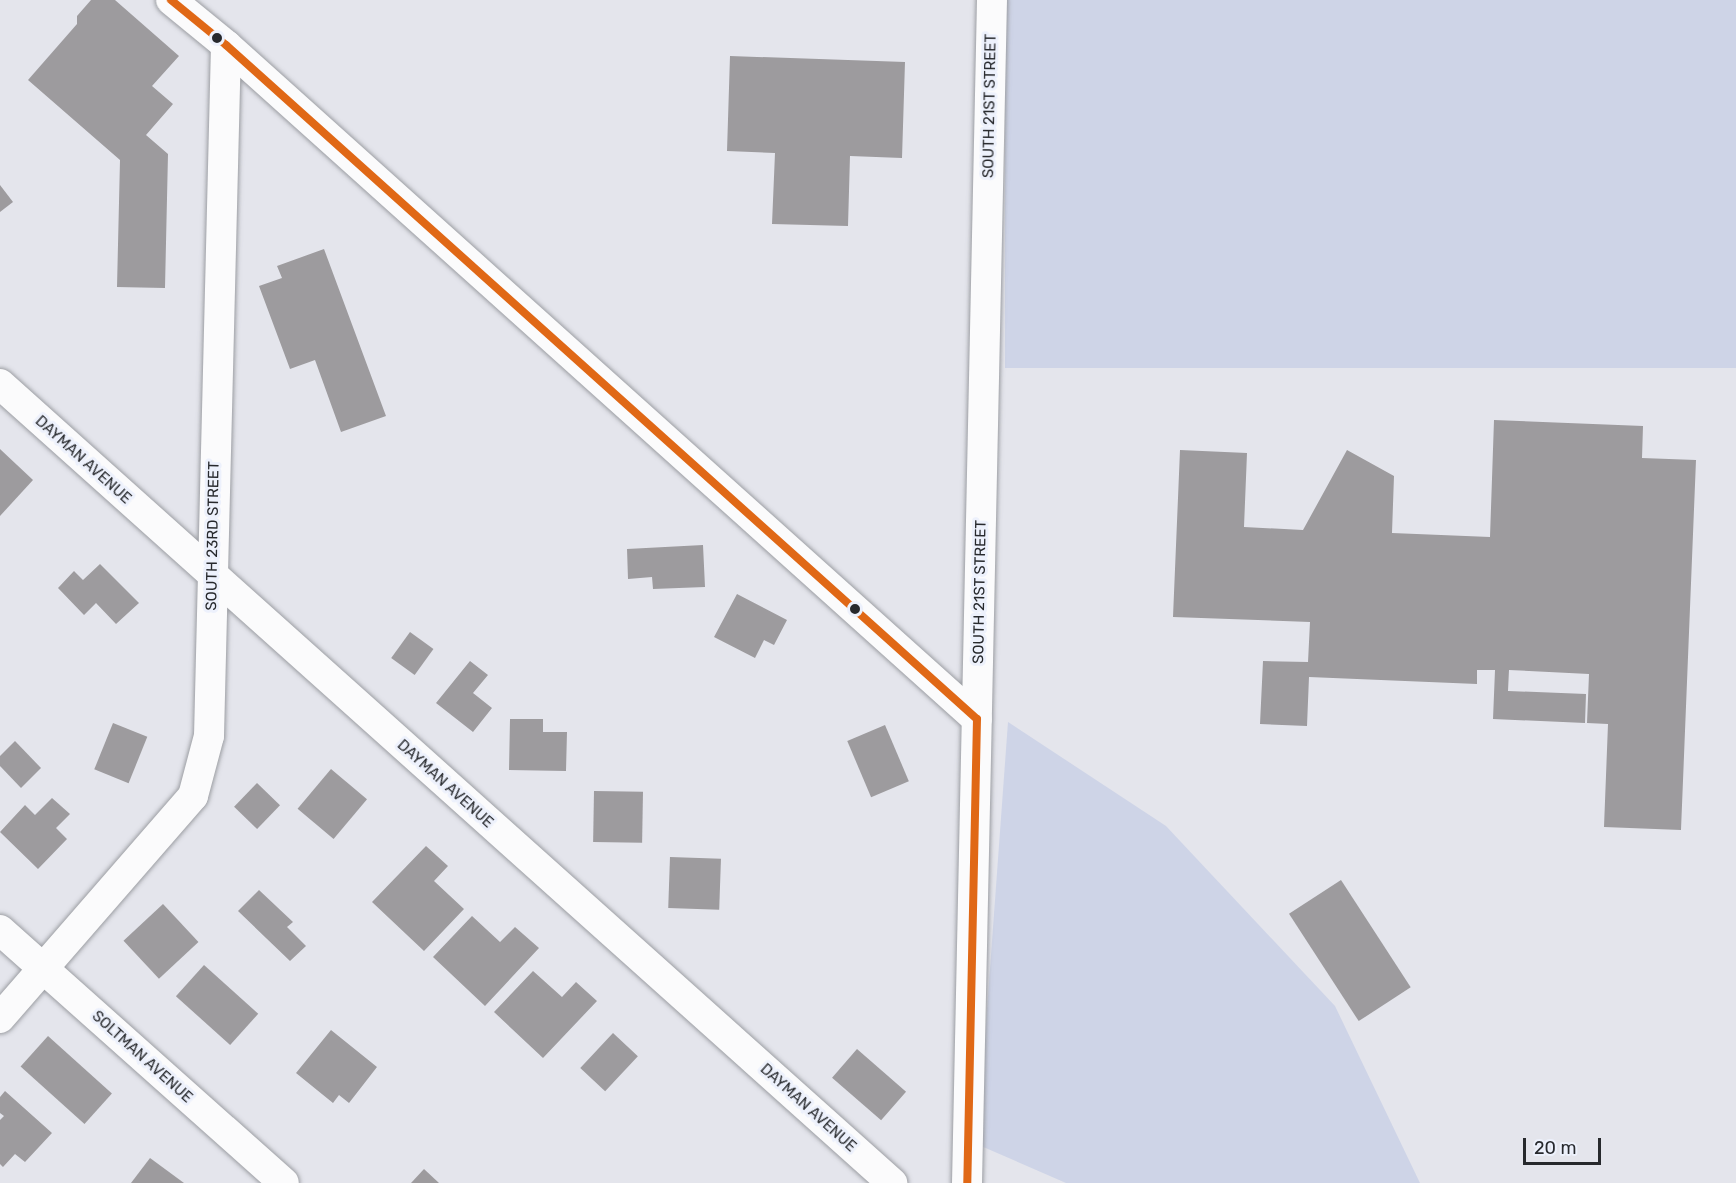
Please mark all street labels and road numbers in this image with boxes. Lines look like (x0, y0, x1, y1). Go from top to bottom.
street label: SOUTH 21ST STREET (980, 34, 1000, 178)
street label: DAYMAN AVENUE (31, 412, 135, 508)
street label: SOUTH 23RD STREET (203, 461, 223, 611)
street label: SOUTH 21ST STREET (970, 520, 990, 664)
street label: DAYMAN AVENUE (393, 736, 497, 832)
street label: SOLTMAN AVENUE (88, 1007, 196, 1107)
street label: DAYMAN AVENUE (756, 1060, 860, 1156)

